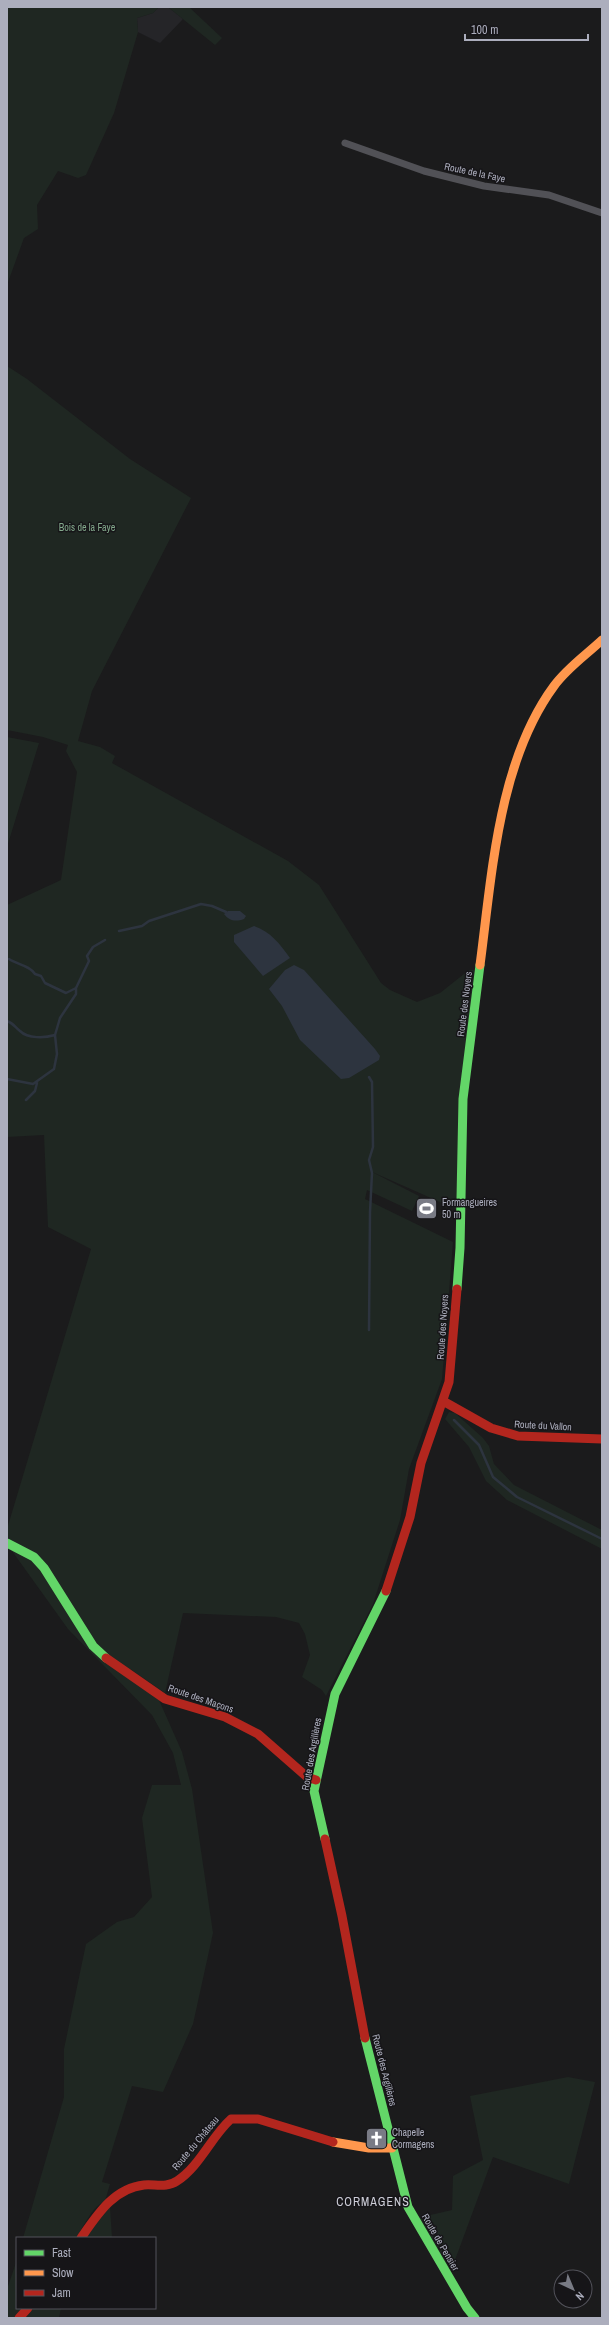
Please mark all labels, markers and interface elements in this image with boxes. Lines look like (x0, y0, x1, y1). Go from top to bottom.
scale bar (465, 16, 588, 42)
text: 100 m (471, 22, 498, 38)
street label: Route de la Faye (443, 160, 507, 185)
park label: Bois de la Faye (59, 521, 116, 534)
street label: Route des Noyers (454, 971, 475, 1037)
sports icon: Formangueires 50 m (413, 1195, 439, 1221)
place label: Formangueires 50 m (442, 1196, 497, 1221)
street label: Route des Noyers (434, 1294, 451, 1360)
street label: Route du Vallon (514, 1417, 572, 1434)
street label: Route des Maçons (166, 1681, 235, 1716)
street label: Route des Argillères (299, 1717, 324, 1792)
street label: Route des Argillères (369, 2033, 400, 2108)
street label: Route du Château (169, 2114, 222, 2173)
church icon: Chapelle Cormagens (363, 2125, 389, 2151)
place label: Chapelle Cormagens (392, 2126, 434, 2151)
district label: CORMAGENS (336, 2194, 410, 2210)
street label: Route de Pensier (419, 2211, 462, 2273)
legend (16, 2237, 156, 2309)
text: Fast (52, 2245, 71, 2261)
text: Slow (52, 2265, 74, 2281)
north arrow (553, 2269, 593, 2309)
text: Jam (52, 2285, 71, 2301)
text: N (573, 2289, 587, 2303)

